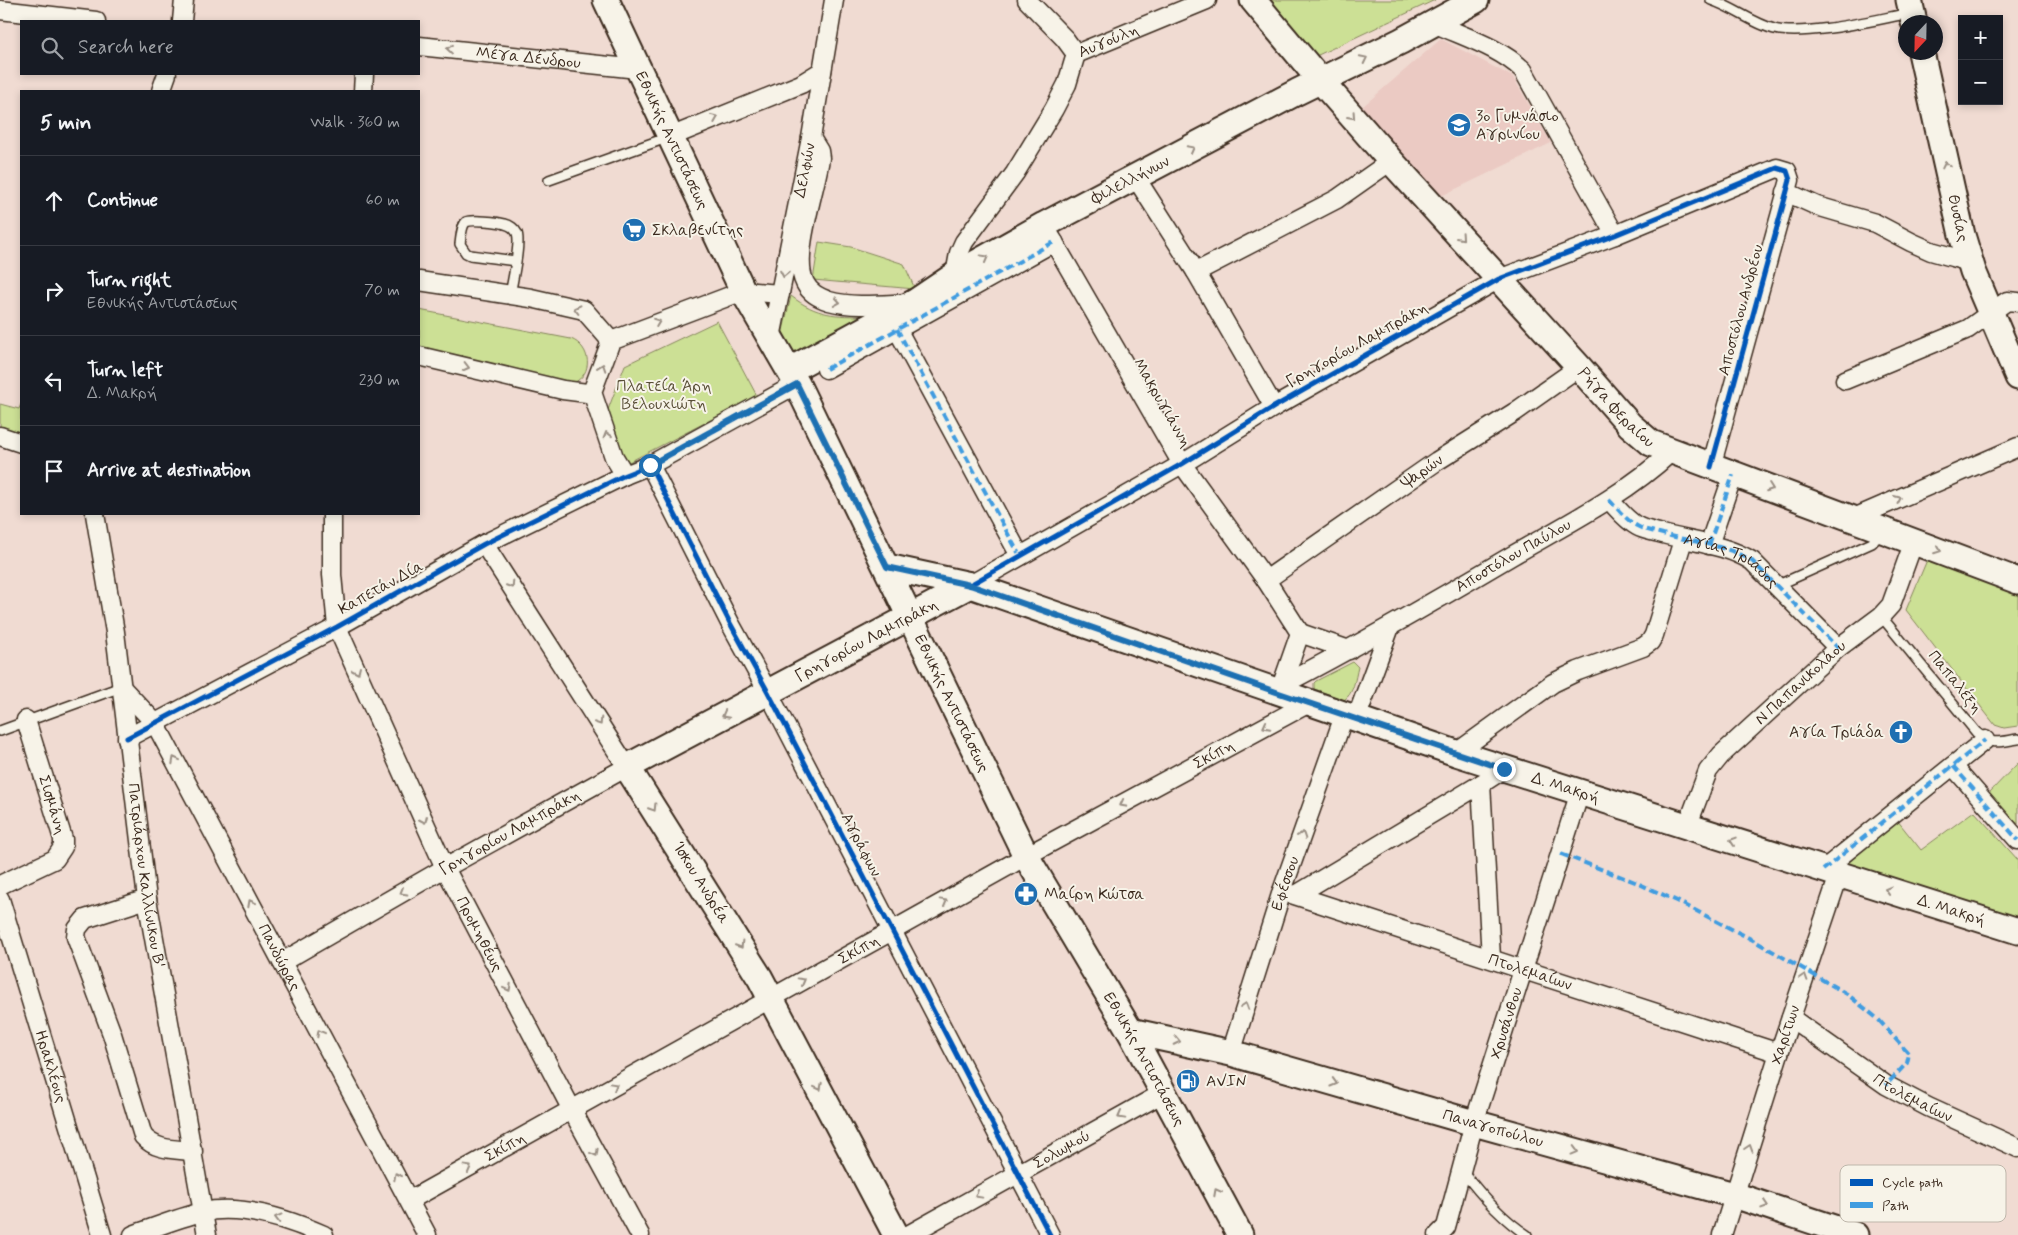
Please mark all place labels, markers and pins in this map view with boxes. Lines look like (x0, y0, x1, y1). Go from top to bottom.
place label: 3ο Γυμνάσιο Αγρινίου (1476, 106, 1559, 145)
school or university icon: 3ο Γυμνάσιο Αγρινίου (1446, 112, 1472, 138)
supermarket icon: Σκλαβενίτης (621, 217, 647, 243)
place label: Σκλαβενίτης (652, 220, 743, 241)
church icon: Αγία Τριάδα (1888, 719, 1914, 745)
place label: Αγία Τριάδα (1789, 722, 1884, 743)
pharmacy icon: Μαίρη Κώτσα (1013, 881, 1039, 907)
place label: Μαίρη Κώτσα (1044, 884, 1144, 905)
fuel station icon: AVIN (1175, 1068, 1201, 1094)
place label: AVIN (1206, 1071, 1247, 1092)

